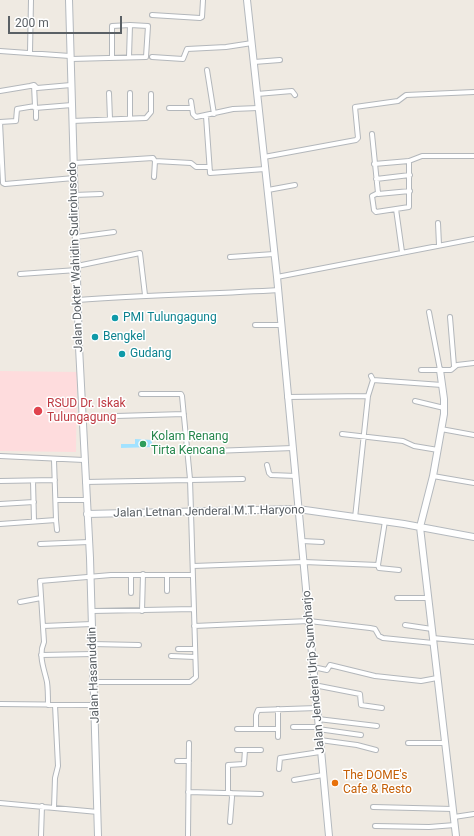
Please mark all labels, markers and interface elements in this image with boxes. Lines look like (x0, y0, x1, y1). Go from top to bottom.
scale bar (10, 8, 124, 34)
text: 200 m (15, 16, 49, 30)
street label: Jalan Dokter Wahidin Sudirohusodo (65, 162, 87, 352)
place label: PMI Tulungagung (123, 311, 217, 325)
marker: PMI Tulungagung (110, 313, 120, 323)
place label: Bengkel (103, 330, 145, 344)
marker: Bengkel (90, 332, 100, 342)
place label: Gudang (130, 347, 171, 361)
marker: Gudang (117, 349, 127, 359)
place label: RSUD Dr. Iskak Tulungagung (47, 397, 126, 425)
marker: RSUD Dr. Iskak Tulungagung (32, 405, 44, 417)
place label: Kolam Renang Tirta Kencana (151, 430, 228, 458)
marker: Kolam Renang Tirta Kencana (138, 439, 148, 449)
street label: Jalan Letnan Jenderal M.T. Haryono (113, 503, 305, 521)
street label: Jalan Jenderal Urip Sumoharjo (300, 590, 328, 754)
street label: Jalan Hasanuddin (85, 627, 103, 723)
place label: The DOME's Cafe & Resto (343, 769, 412, 797)
marker: The DOME's Cafe & Resto (330, 778, 340, 788)

